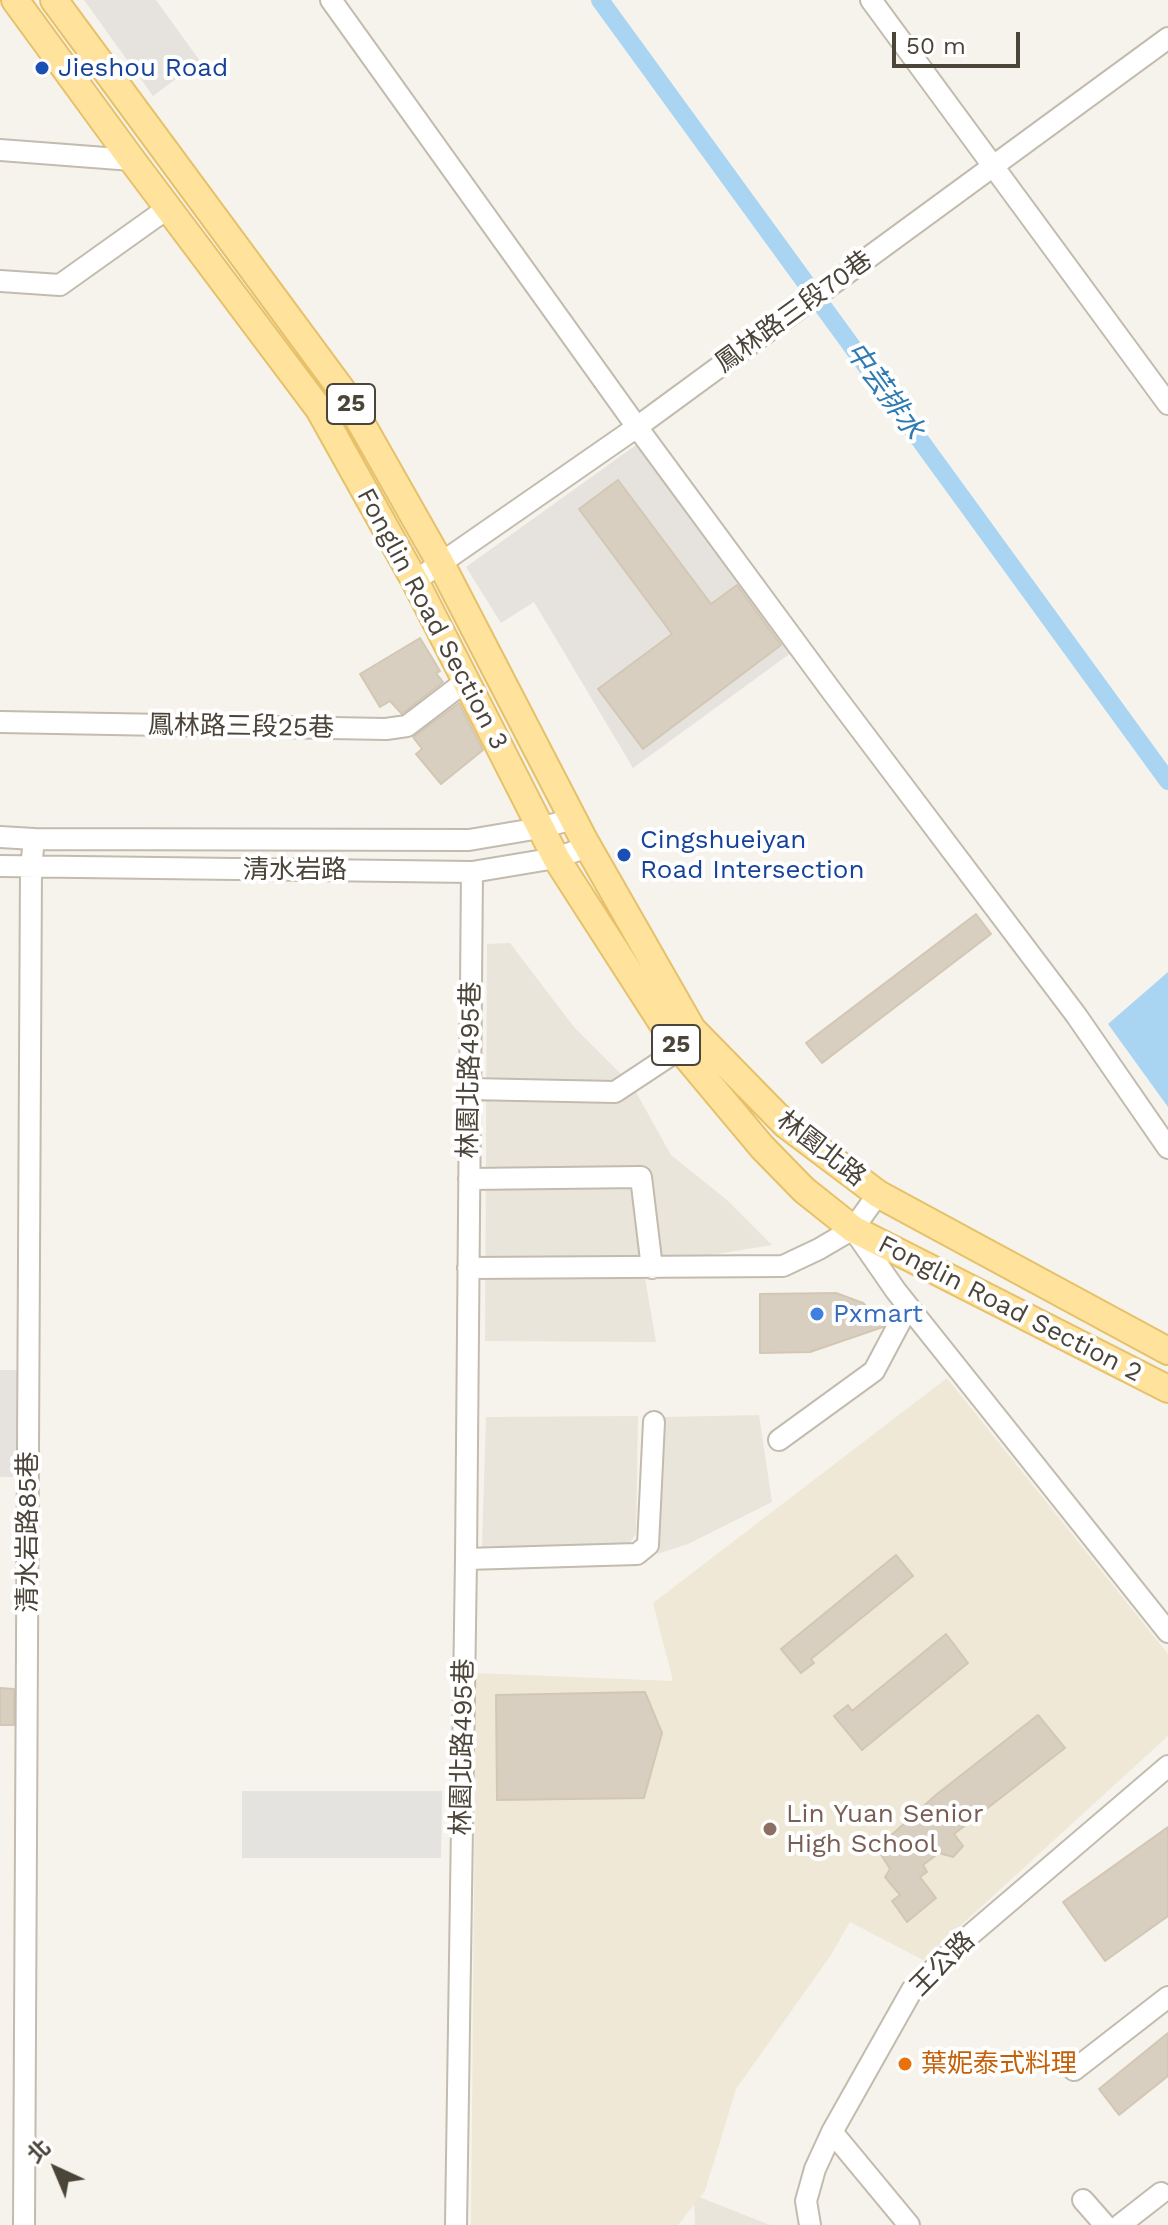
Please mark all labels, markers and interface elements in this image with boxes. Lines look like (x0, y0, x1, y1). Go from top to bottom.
scale bar (896, 16, 1024, 66)
text: 50 m (906, 32, 966, 60)
place label: Jieshou Road (58, 52, 228, 84)
marker: Jieshou Road (33, 59, 51, 77)
street label: 鳳林路三段70巷 (709, 245, 879, 379)
water label: 中芸排水 (837, 336, 931, 446)
road number: 25 (327, 384, 375, 424)
street label: Fonglin Road Section 3 (350, 483, 514, 755)
street label: 鳳林路三段25巷 (148, 710, 334, 744)
place label: Cingshueiyan Road Intersection (640, 824, 865, 886)
marker: Cingshueiyan Road Intersection (615, 846, 633, 864)
street label: 清水岩路 (243, 854, 347, 886)
street label: 林園北路495巷 (453, 981, 487, 1159)
road number: 25 (652, 1025, 700, 1065)
street label: 林園北路 (770, 1105, 872, 1193)
street label: Fonglin Road Section 2 (873, 1229, 1147, 1389)
place label: Pxmart (833, 1298, 923, 1330)
marker: Pxmart (808, 1305, 826, 1323)
street label: 清水岩路85巷 (12, 1451, 44, 1613)
street label: 林園北路495巷 (446, 1658, 480, 1836)
place label: Lin Yuan Senior High School (786, 1798, 984, 1860)
marker: Lin Yuan Senior High School (761, 1820, 779, 1838)
street label: 王公路 (904, 1925, 982, 2003)
place label: 葉妮泰式料理 (921, 2048, 1077, 2080)
marker: 葉妮泰式料理 (896, 2055, 914, 2073)
north arrow (16, 2129, 96, 2209)
text: 北 (22, 2135, 56, 2168)

